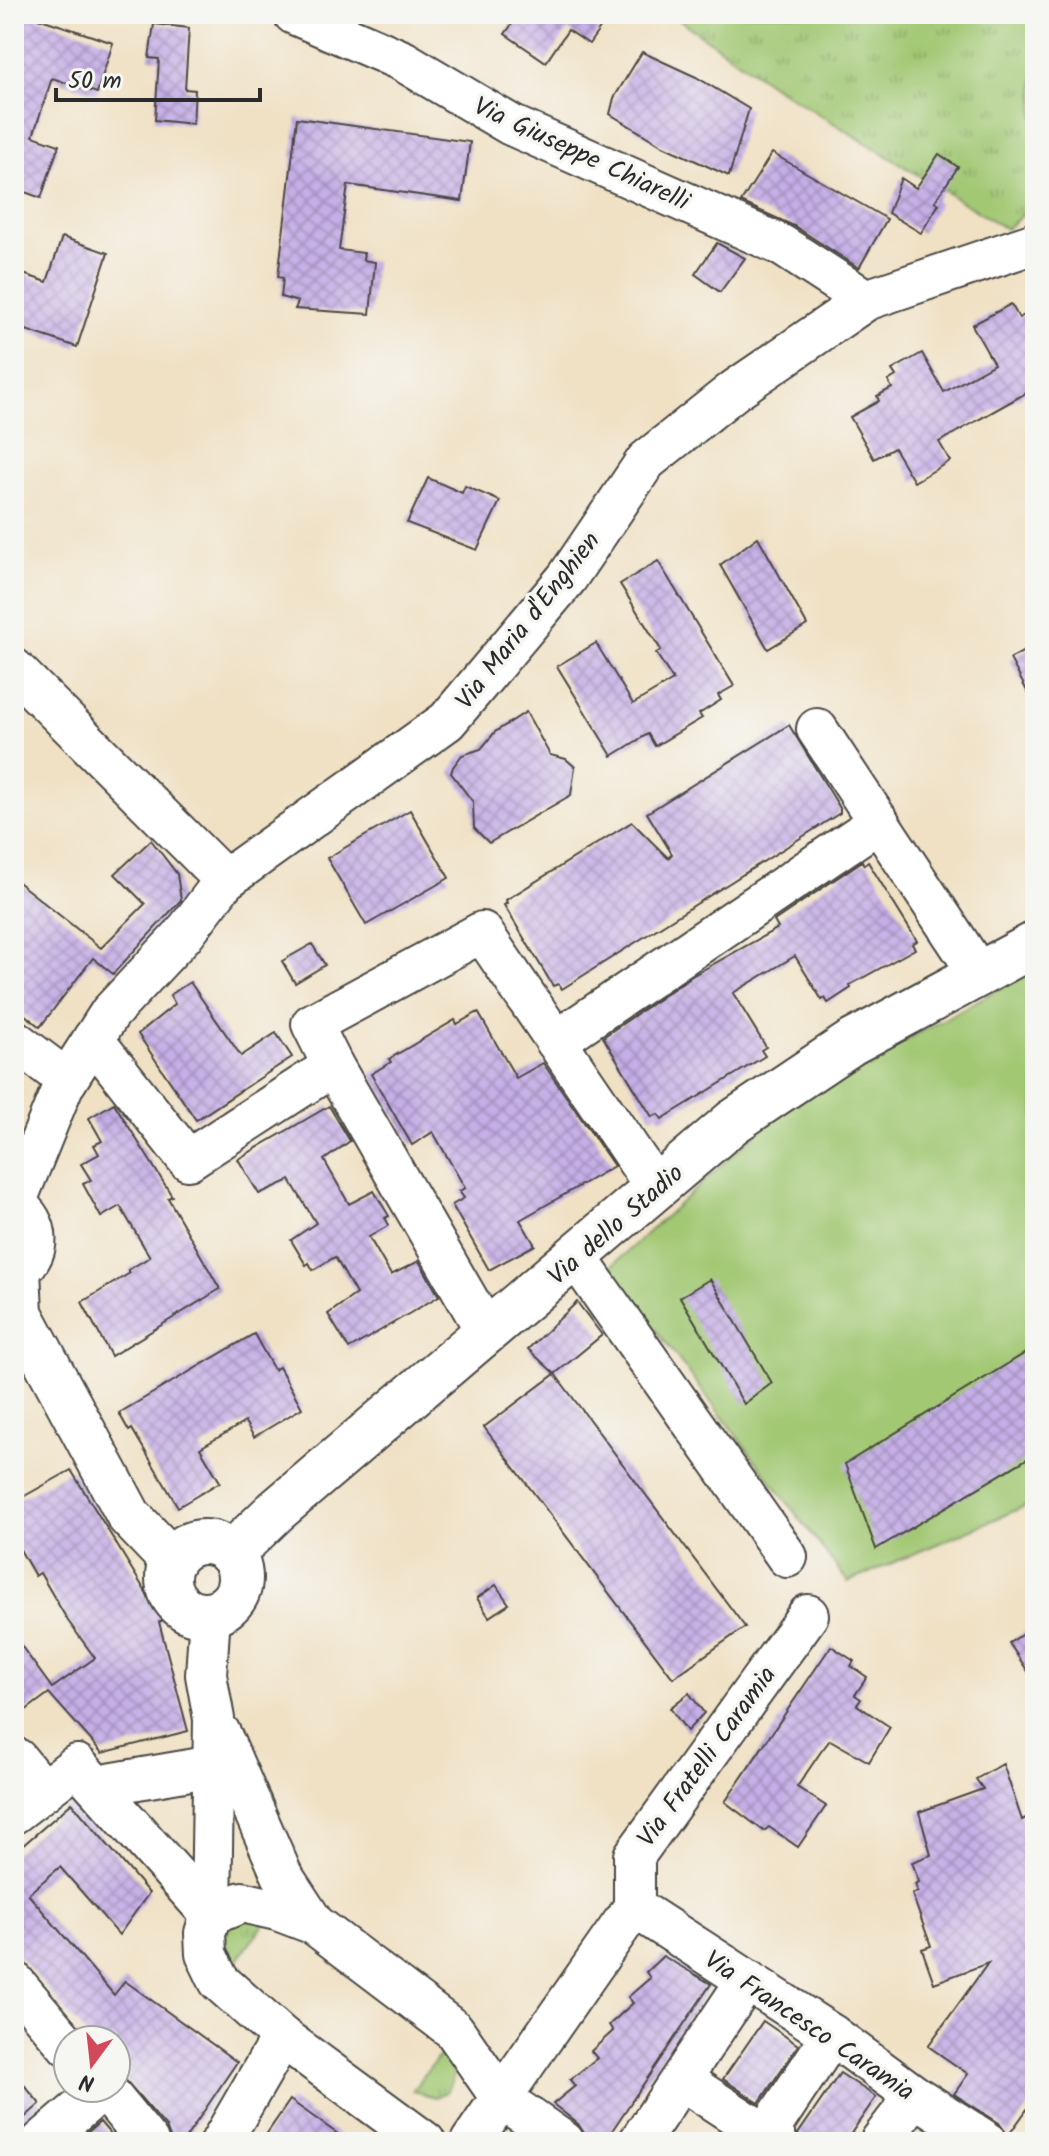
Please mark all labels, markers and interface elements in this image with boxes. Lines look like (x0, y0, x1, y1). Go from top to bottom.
scale bar (56, 52, 260, 102)
text: 50 m (68, 62, 122, 101)
street label: Via Giuseppe Chiarelli (466, 86, 698, 224)
street label: Via Maria d'Enghien (445, 523, 612, 720)
street label: Via dello Stadio (539, 1154, 694, 1297)
street label: Via Fratelli Caramia (627, 1658, 788, 1857)
street label: Via Francesco Caramia (695, 1940, 923, 2113)
north arrow (52, 2024, 132, 2104)
text: N (76, 2062, 99, 2100)

